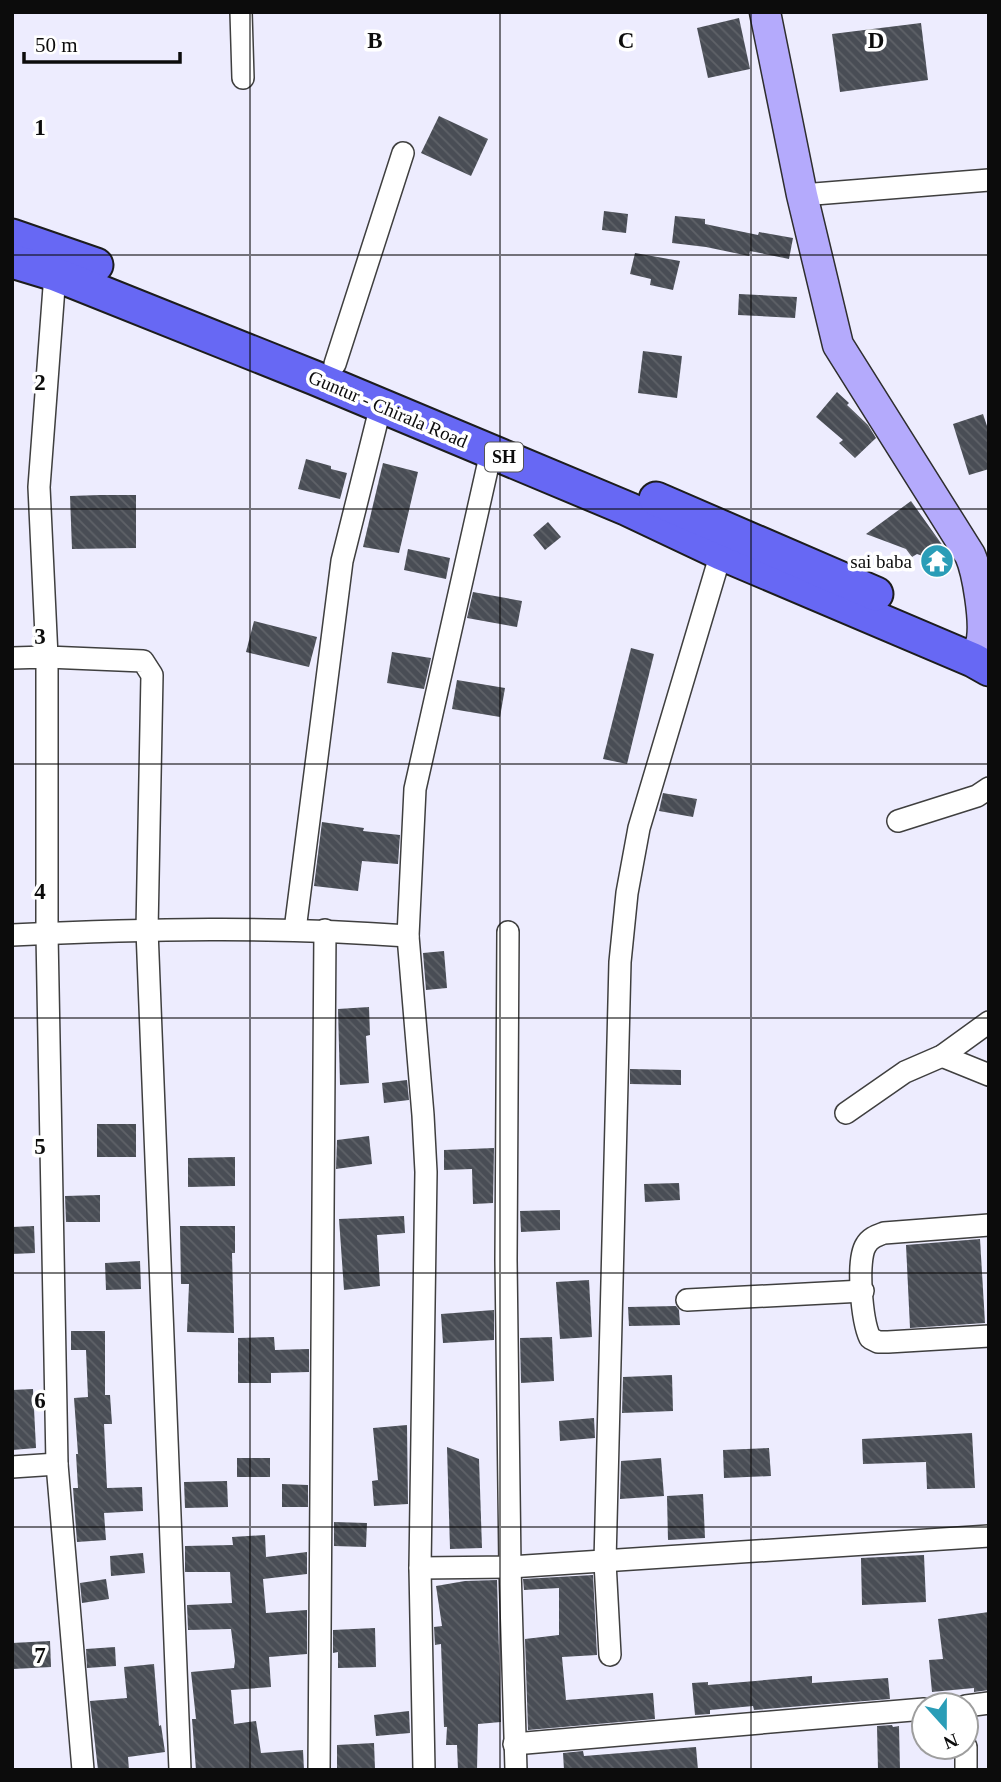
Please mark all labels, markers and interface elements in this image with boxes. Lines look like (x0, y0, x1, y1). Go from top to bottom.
scale bar (24, 21, 180, 65)
text: B (367, 28, 383, 53)
text: C (618, 28, 634, 53)
text: D (868, 28, 884, 53)
text: 50 m (35, 33, 78, 57)
text: 1 (34, 115, 46, 140)
street label: Guntur - Chirala Road (305, 366, 471, 452)
text: 2 (34, 370, 46, 395)
road number: SH (485, 443, 523, 472)
temple icon: sai baba (918, 542, 956, 580)
place label: sai baba (850, 551, 913, 572)
text: 3 (34, 624, 46, 649)
text: 4 (34, 879, 46, 904)
text: 5 (34, 1134, 46, 1159)
text: 6 (34, 1388, 46, 1413)
text: 7 (34, 1643, 46, 1668)
north arrow (910, 1691, 980, 1761)
text: N (940, 1729, 961, 1754)

